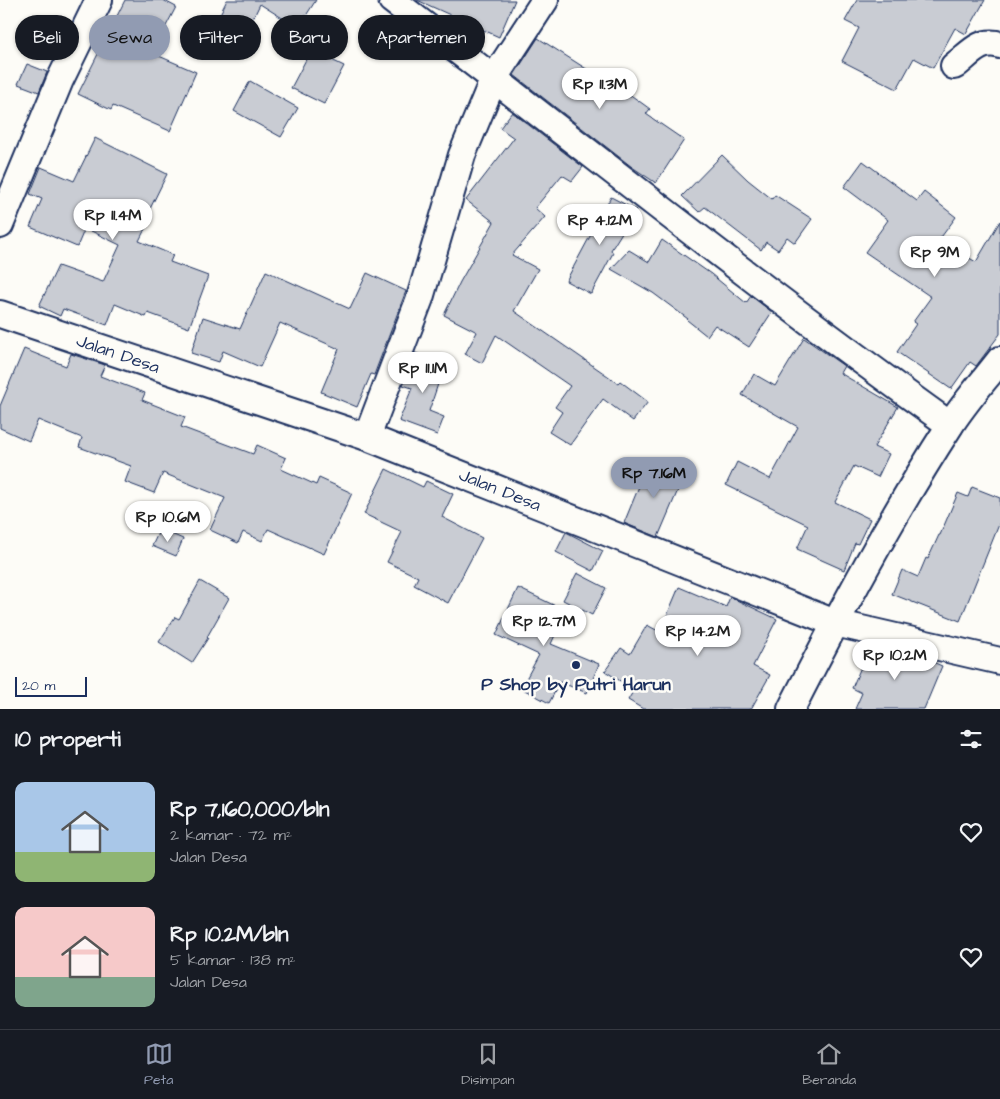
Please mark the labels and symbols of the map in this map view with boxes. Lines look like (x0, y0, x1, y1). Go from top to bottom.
pin: Rp 11.3M (548, 68, 652, 110)
pin: Rp 11.4M (61, 198, 165, 241)
pin: Rp 4.12M (548, 204, 652, 246)
pin: Rp 9M (900, 236, 970, 278)
street label: Jalan Desa (73, 328, 163, 380)
pin: Rp 11.1M (371, 352, 475, 394)
pin: Rp 7.16M (602, 456, 706, 499)
street label: Jalan Desa (455, 462, 545, 518)
pin: Rp 10.6M (116, 500, 220, 543)
pin: Rp 12.7M (492, 604, 596, 647)
pin: Rp 14.2M (646, 614, 750, 657)
pin: Rp 10.2M (843, 638, 947, 681)
marker: P Shop by Putri Harun (570, 659, 582, 671)
place label: P Shop by Putri Harun (481, 672, 671, 698)
scale bar (15, 674, 88, 697)

